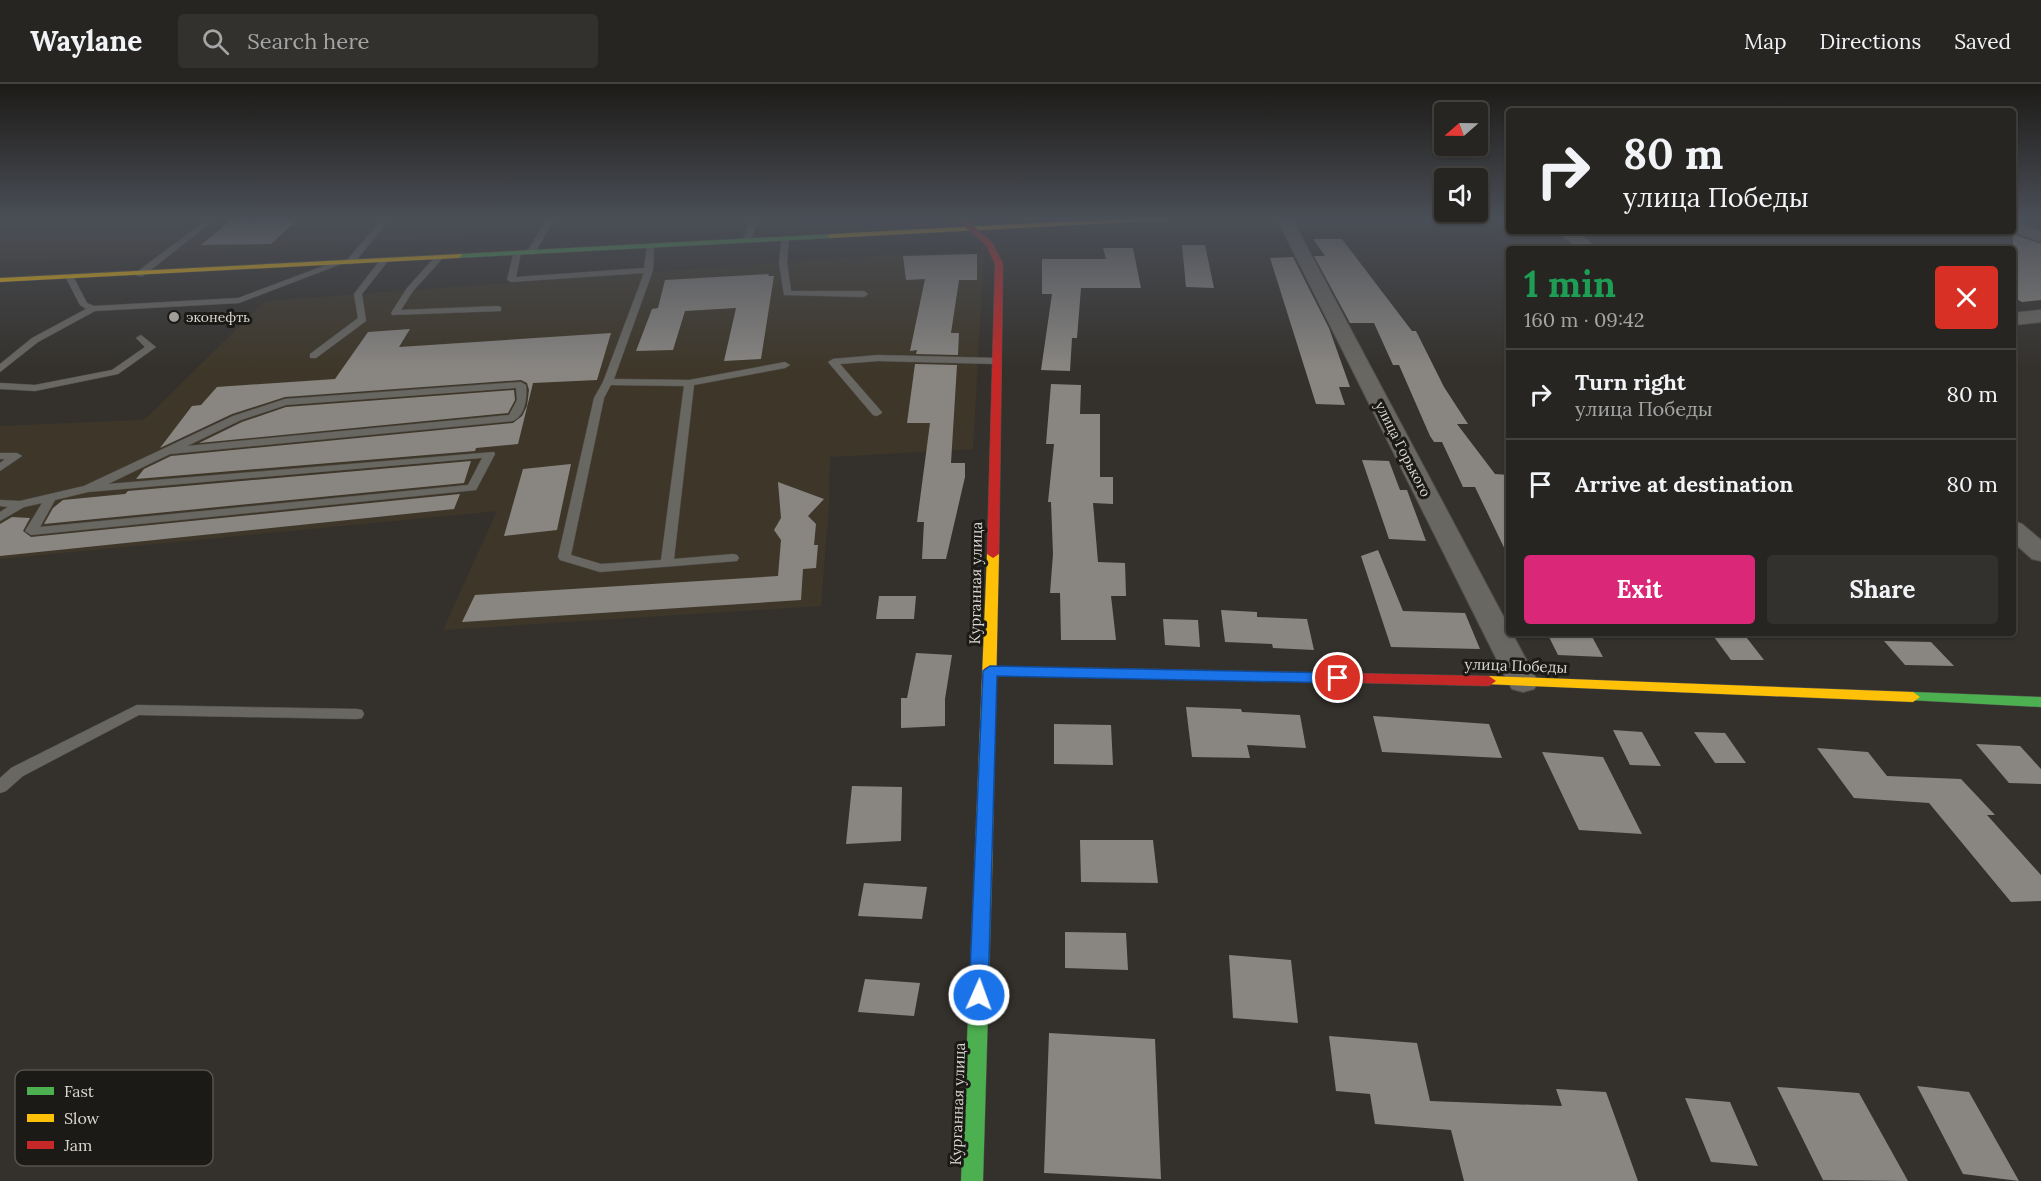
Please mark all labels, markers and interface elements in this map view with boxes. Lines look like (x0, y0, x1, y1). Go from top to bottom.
search box (178, 14, 598, 68)
text: Waylane (30, 23, 142, 59)
icon: search (199, 25, 232, 58)
text: Search here (247, 27, 370, 55)
text: Map (1744, 28, 1787, 55)
text: Directions (1820, 28, 1921, 55)
text: Saved (1954, 28, 2011, 55)
north arrow (1434, 102, 1488, 156)
map controls (1434, 102, 1488, 222)
text: 80 m (1623, 127, 1723, 181)
icon: right (1524, 132, 1602, 210)
button: sound (1434, 168, 1488, 222)
text: улица Победы (1623, 180, 1809, 214)
text: 1 min (1524, 261, 1616, 307)
button: close (1935, 266, 1998, 329)
text: 160 m · 09:42 (1524, 307, 1644, 332)
place label: эконефть (186, 308, 250, 326)
marker: эконефть (167, 310, 181, 324)
text: Turn right (1575, 368, 1686, 396)
icon: right (1524, 378, 1557, 411)
text: 80 m (1947, 380, 1998, 408)
text: улица Победы (1575, 396, 1713, 421)
street label: улица Горького (1371, 398, 1435, 500)
icon: arrive (1524, 468, 1557, 501)
text: Arrive at destination (1575, 470, 1793, 498)
text: 80 m (1947, 470, 1998, 498)
street label: Курганная улица (965, 521, 986, 644)
button: Exit (1524, 555, 1755, 624)
button: Share (1767, 555, 1998, 624)
pin (1312, 652, 1363, 703)
street label: улица Победы (1464, 654, 1568, 677)
icon: arrive (1321, 661, 1354, 694)
position arrow (947, 963, 1011, 1027)
street label: Курганная улица (946, 1042, 969, 1166)
legend (15, 1070, 213, 1166)
text: Fast (64, 1081, 95, 1101)
text: Slow (64, 1108, 100, 1128)
text: Jam (63, 1135, 92, 1155)

